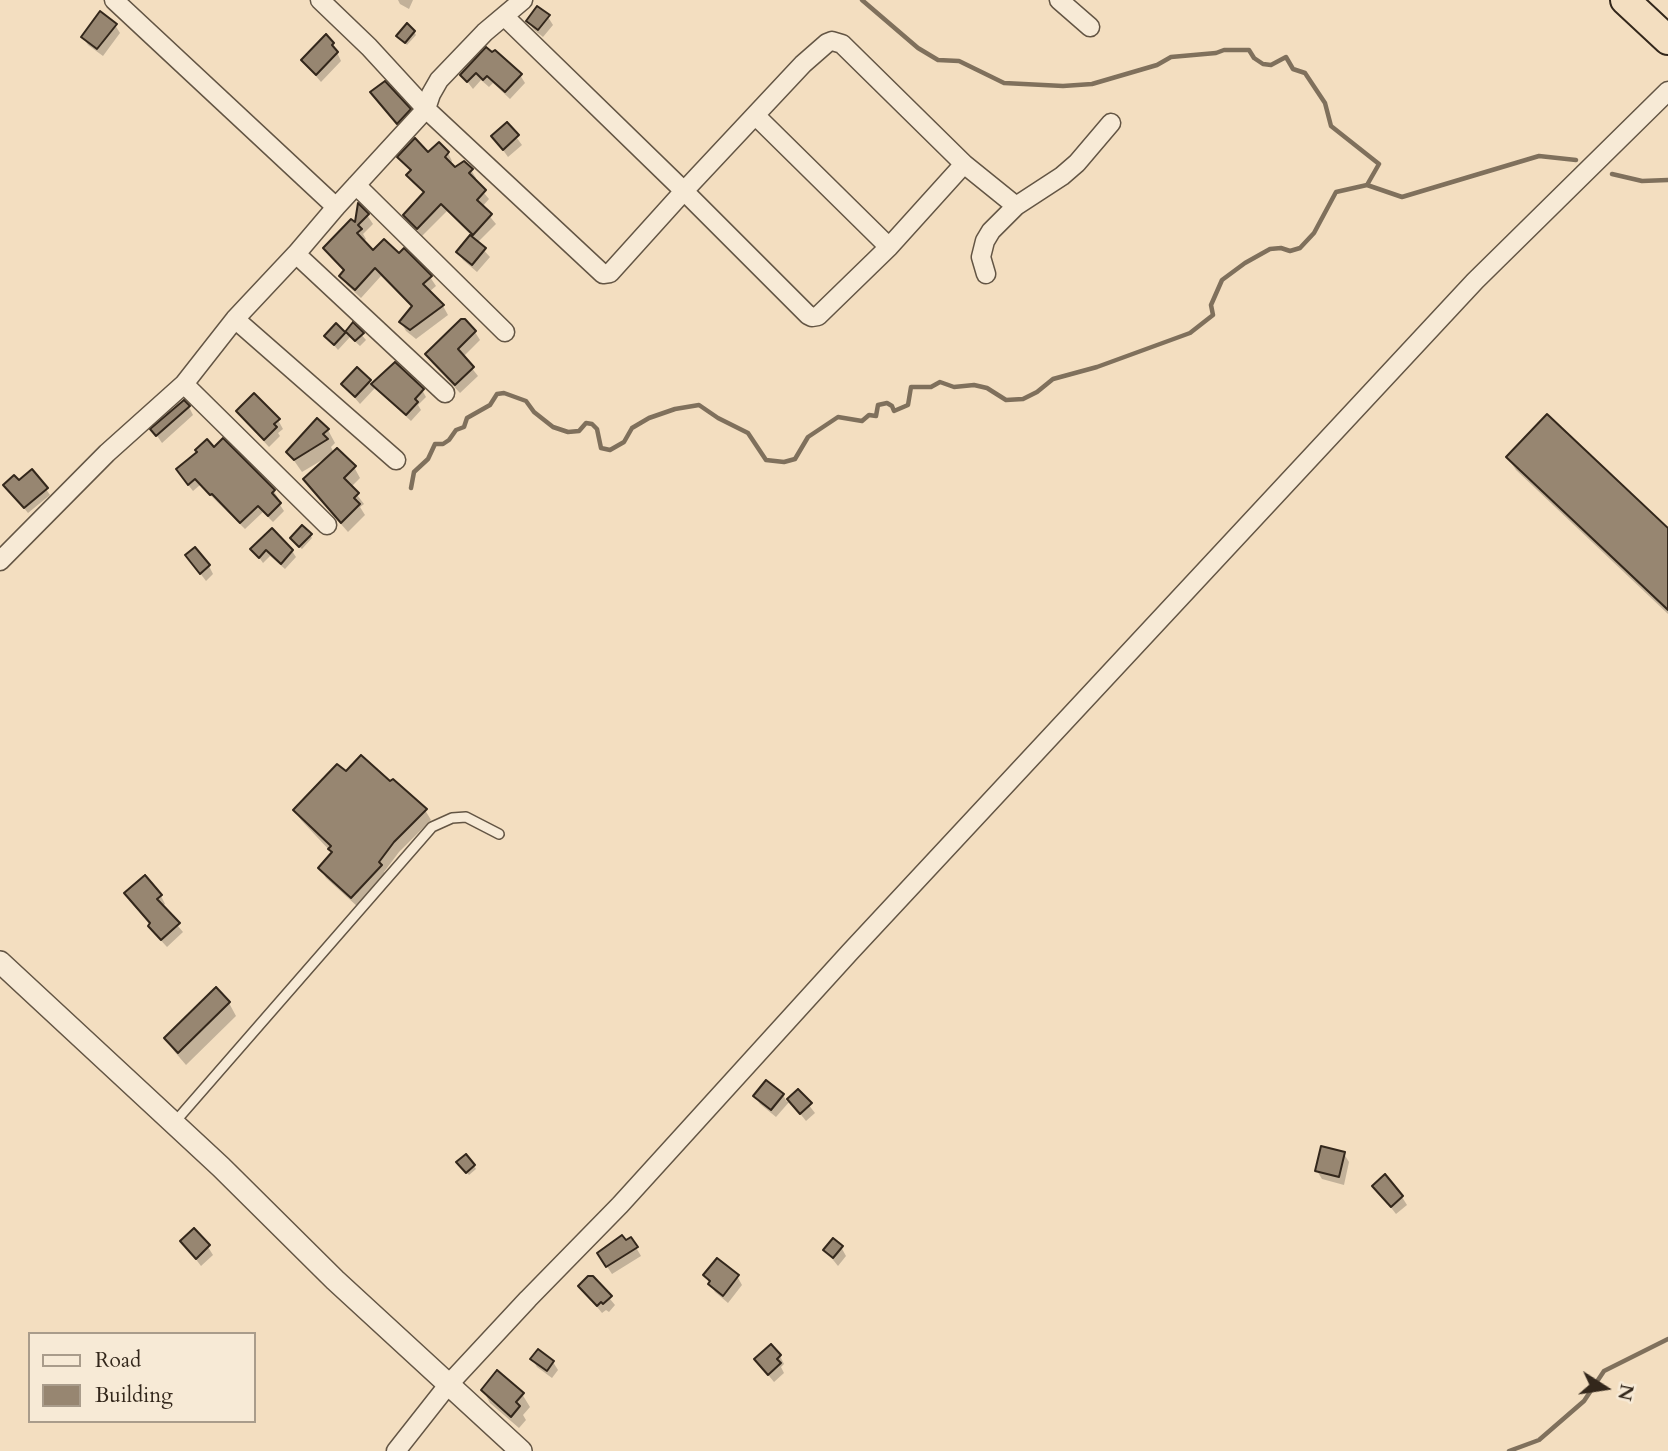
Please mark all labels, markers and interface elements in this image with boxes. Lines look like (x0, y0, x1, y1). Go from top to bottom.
legend (28, 1332, 256, 1423)
text: Road (95, 1346, 141, 1375)
north arrow (1570, 1353, 1640, 1423)
text: Building (95, 1381, 173, 1410)
text: N (1611, 1382, 1640, 1403)

